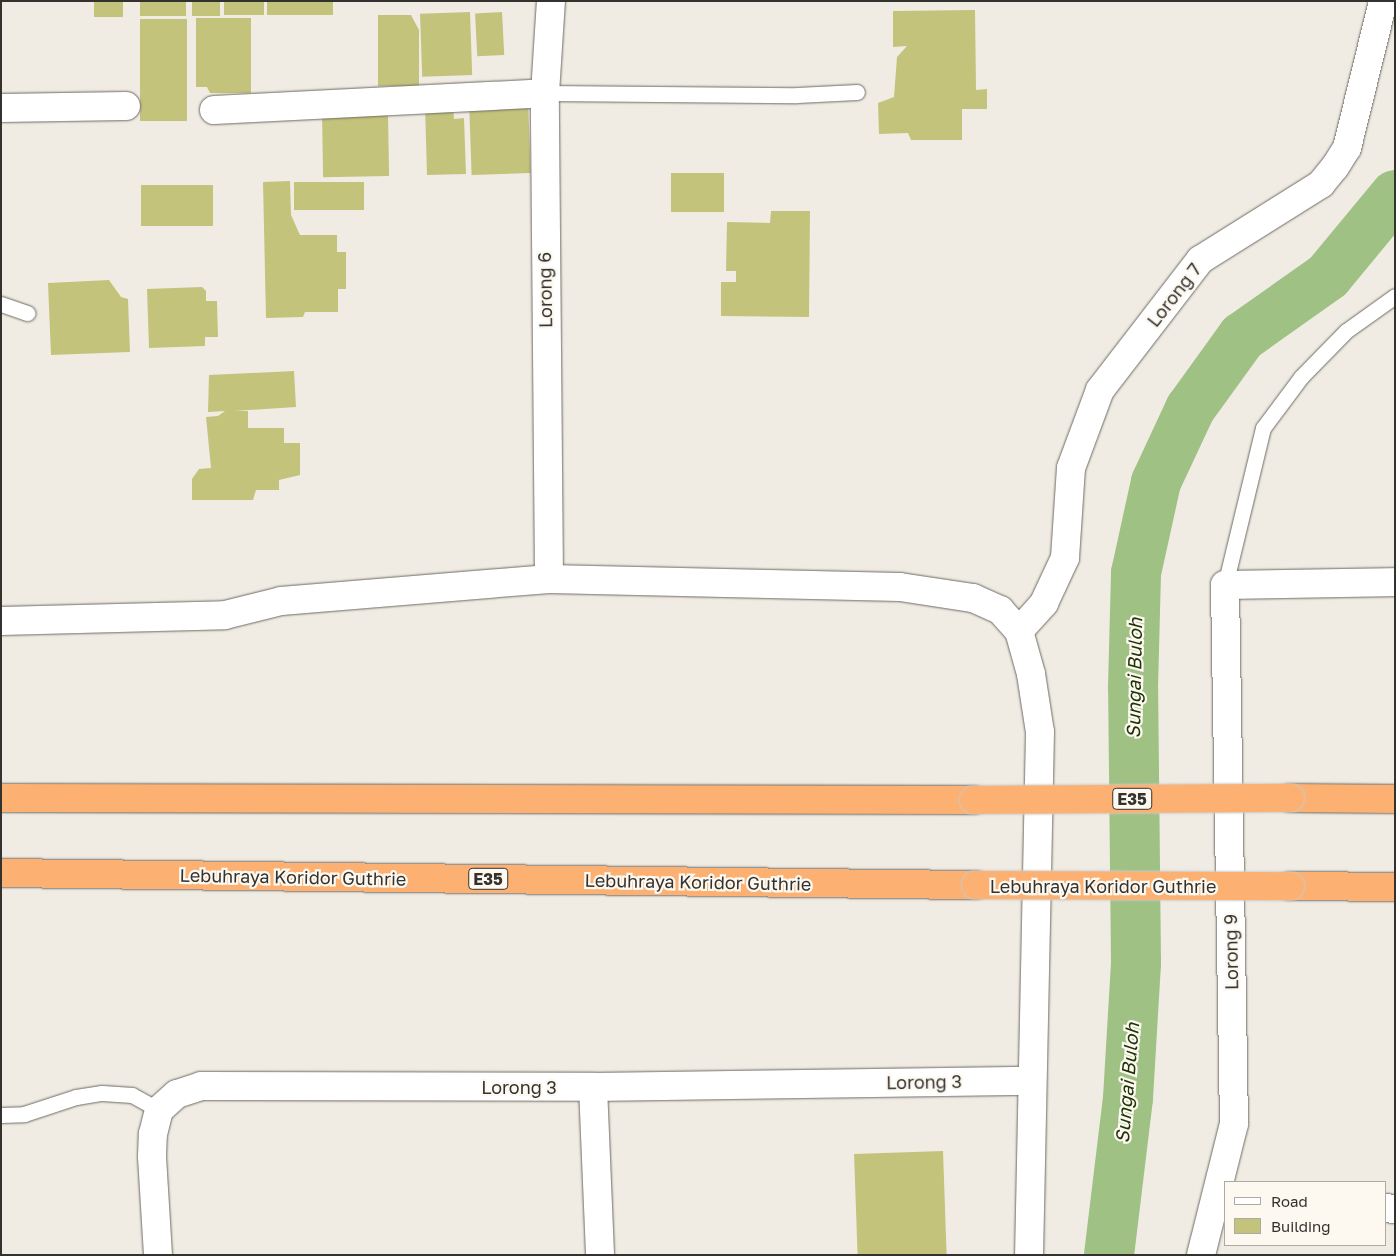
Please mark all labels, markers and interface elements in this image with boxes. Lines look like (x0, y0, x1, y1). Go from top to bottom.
street label: Lorong 6 (534, 252, 556, 328)
street label: Lorong 7 (1142, 259, 1206, 331)
water label: Sungai Buloh (1122, 617, 1146, 739)
road number: E35 (1112, 786, 1152, 812)
street label: Lebuhraya Koridor Guthrie (180, 864, 406, 890)
road number: E35 (468, 866, 508, 892)
street label: Lebuhraya Koridor Guthrie (585, 869, 811, 895)
street label: Lebuhraya Koridor Guthrie (990, 875, 1216, 897)
street label: Lorong 9 (1220, 914, 1242, 990)
water label: Sungai Buloh (1110, 1022, 1144, 1144)
street label: Lorong 3 (886, 1071, 962, 1093)
street label: Lorong 3 (481, 1076, 557, 1098)
legend (1224, 1181, 1386, 1246)
text: Road (1271, 1192, 1308, 1210)
text: Building (1271, 1217, 1331, 1235)

